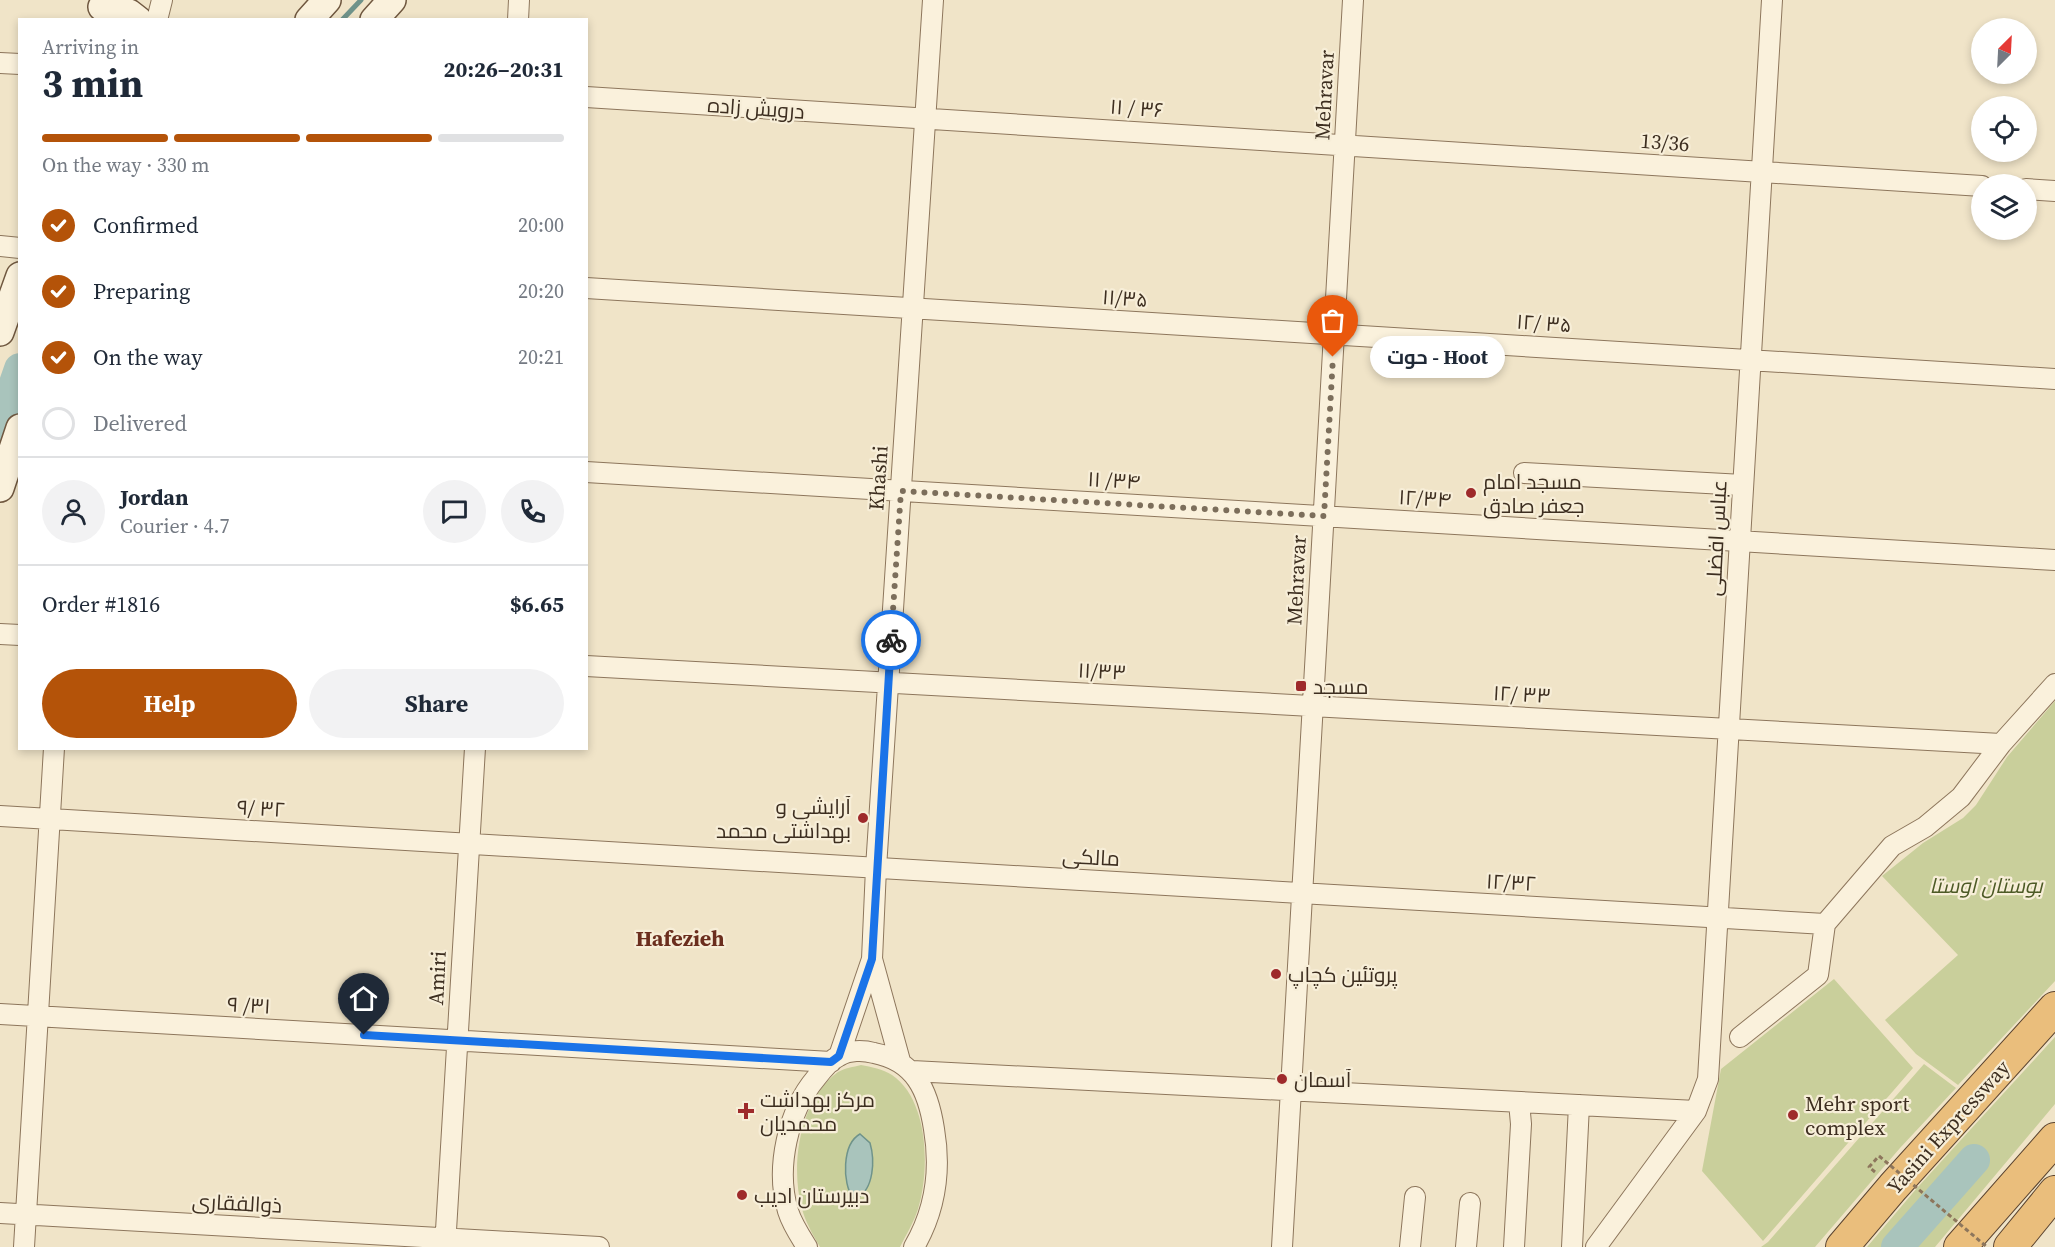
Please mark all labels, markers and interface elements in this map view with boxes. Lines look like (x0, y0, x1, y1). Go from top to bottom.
north arrow (1971, 18, 2037, 84)
map controls (1971, 18, 2037, 240)
text: Arriving in (42, 33, 139, 61)
street label: Mehravar (1307, 49, 1341, 141)
text: 20:26–20:31 (444, 54, 564, 84)
text: 3 min (42, 57, 143, 110)
street label: درویش زاده (706, 90, 806, 126)
street label: ۱۱ / ۳۶ (1109, 92, 1165, 124)
button: locate (1971, 96, 2037, 162)
street label: 13/36 (1640, 126, 1690, 158)
text: On the way · 330 m (42, 151, 209, 179)
button: layers (1971, 174, 2037, 240)
icon: check (42, 209, 75, 242)
text: Confirmed (93, 210, 198, 240)
text: 20:00 (518, 211, 564, 239)
icon: check (42, 275, 75, 308)
text: Preparing (93, 276, 190, 306)
text: 20:20 (518, 277, 564, 305)
street label: ۱۱/۳۵ (1101, 282, 1149, 314)
pin (1307, 295, 1358, 357)
icon: bag (1316, 304, 1349, 337)
street label: ۱۲/ ۳۵ (1516, 307, 1572, 339)
callout: حوت - Hoot (1369, 336, 1504, 378)
icon: check (42, 341, 75, 374)
text: On the way (93, 342, 202, 372)
text: 20:21 (518, 343, 564, 371)
text: حوت - Hoot (1387, 343, 1488, 371)
text: Delivered (93, 408, 187, 438)
street label: Khashi (861, 445, 895, 511)
street label: ۱۱ /۳۴ (1087, 464, 1141, 496)
place label: مسجد امام جعفر صادق (1483, 467, 1584, 520)
street label: عباس افضلی (1698, 479, 1734, 597)
button: person (42, 480, 105, 543)
button: chat (423, 480, 486, 543)
button: phone (501, 480, 564, 543)
text: Jordan (120, 482, 188, 512)
street label: ۱۲/۳۴ (1398, 482, 1452, 514)
marker: مسجد امام جعفر صادق (1464, 486, 1478, 500)
text: Courier · 4.7 (120, 512, 229, 540)
street label: Mehravar (1279, 534, 1313, 626)
text: Order #1816 (42, 589, 160, 619)
text: $6.65 (510, 589, 564, 619)
courier (861, 610, 921, 670)
icon: bike (875, 624, 908, 657)
street label: ۱۱/۳۳ (1077, 655, 1127, 687)
button: Help (42, 669, 297, 738)
button: Share (309, 669, 564, 738)
place label: مسجد (1313, 672, 1368, 701)
street label: ۱۲/ ۳۳ (1492, 678, 1552, 710)
marker: مسجد (1294, 679, 1308, 693)
street label: ۹/ ۳۲ (236, 792, 286, 824)
place label: آرایشی و بهداشتی محمد (716, 792, 851, 845)
marker: آرایشی و بهداشتی محمد (856, 811, 870, 825)
street label: مالکی (1061, 841, 1121, 873)
street label: ۱۲/۳۲ (1485, 866, 1537, 898)
park label: بوستان اوستا (1929, 871, 2044, 900)
district label: Hafezieh (635, 923, 725, 953)
street label: Amiri (421, 950, 453, 1006)
place label: پروتئین کچاپ (1288, 960, 1398, 989)
marker: پروتئین کچاپ (1269, 967, 1283, 981)
pin (338, 973, 389, 1035)
icon: home (347, 982, 380, 1015)
street label: ۹ /۳۱ (227, 989, 271, 1021)
street label: Yasini Expressway (1880, 1053, 2016, 1200)
place label: آسمان (1294, 1065, 1352, 1094)
marker: آسمان (1275, 1072, 1289, 1086)
place label: مرکز بهداشت محمدیان (760, 1085, 875, 1138)
place label: Mehr sport complex (1805, 1089, 1909, 1142)
marker: مرکز بهداشت محمدیان (737, 1102, 755, 1120)
marker: Mehr sport complex (1786, 1108, 1800, 1122)
place label: دبیرستان ادیب (754, 1181, 869, 1210)
street label: ذوالفقاری (191, 1186, 283, 1220)
marker: دبیرستان ادیب (735, 1188, 749, 1202)

